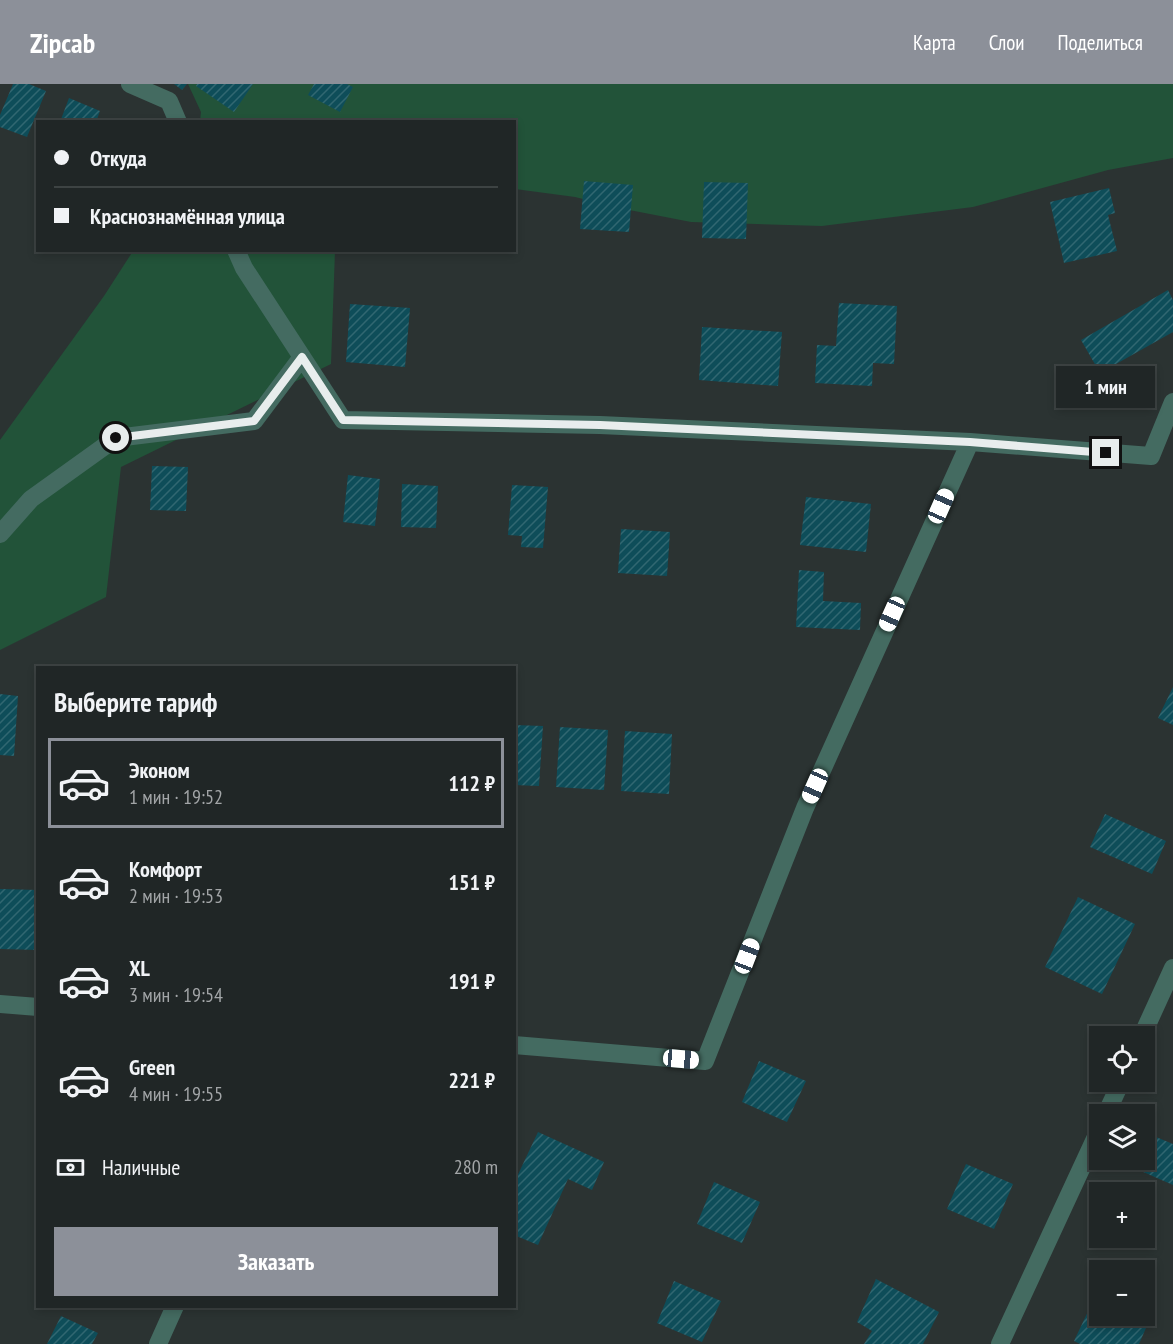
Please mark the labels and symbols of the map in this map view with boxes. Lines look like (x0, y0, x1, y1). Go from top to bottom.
callout: 1 мин (1056, 366, 1156, 408)
route start (102, 424, 129, 451)
route end (1092, 439, 1119, 466)
car (925, 486, 957, 526)
car (876, 594, 908, 634)
car (799, 766, 831, 806)
car (732, 936, 762, 976)
car (662, 1048, 700, 1070)

